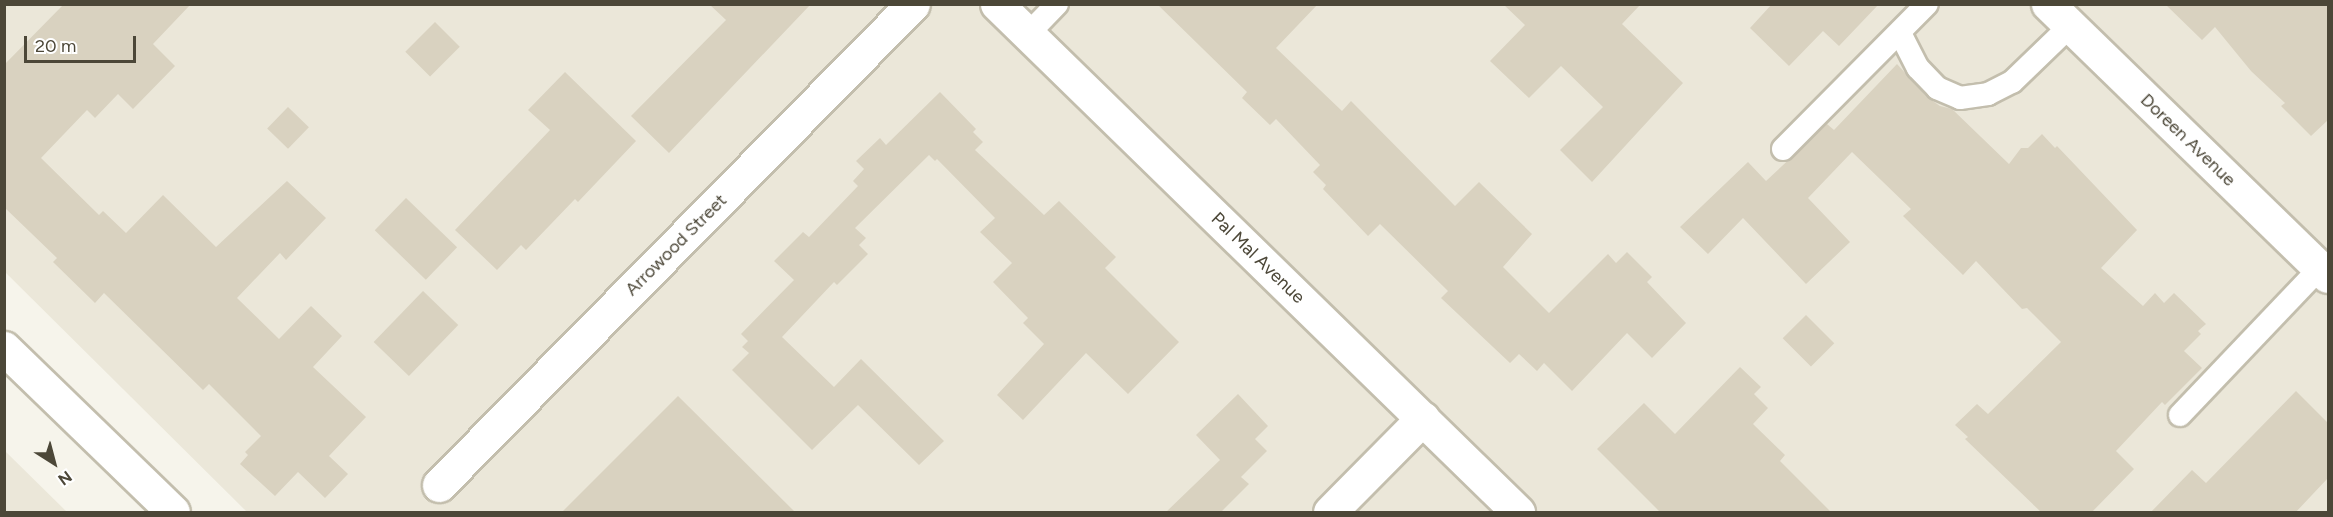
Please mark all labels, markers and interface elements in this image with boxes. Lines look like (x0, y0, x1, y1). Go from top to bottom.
scale bar (27, 24, 140, 62)
text: 20 m (35, 35, 76, 57)
street label: Doreen Avenue (2136, 89, 2240, 191)
street label: Arrowood Street (621, 190, 731, 300)
street label: Pal Mal Avenue (1207, 208, 1309, 308)
north arrow (24, 433, 84, 493)
text: N (54, 467, 75, 489)

